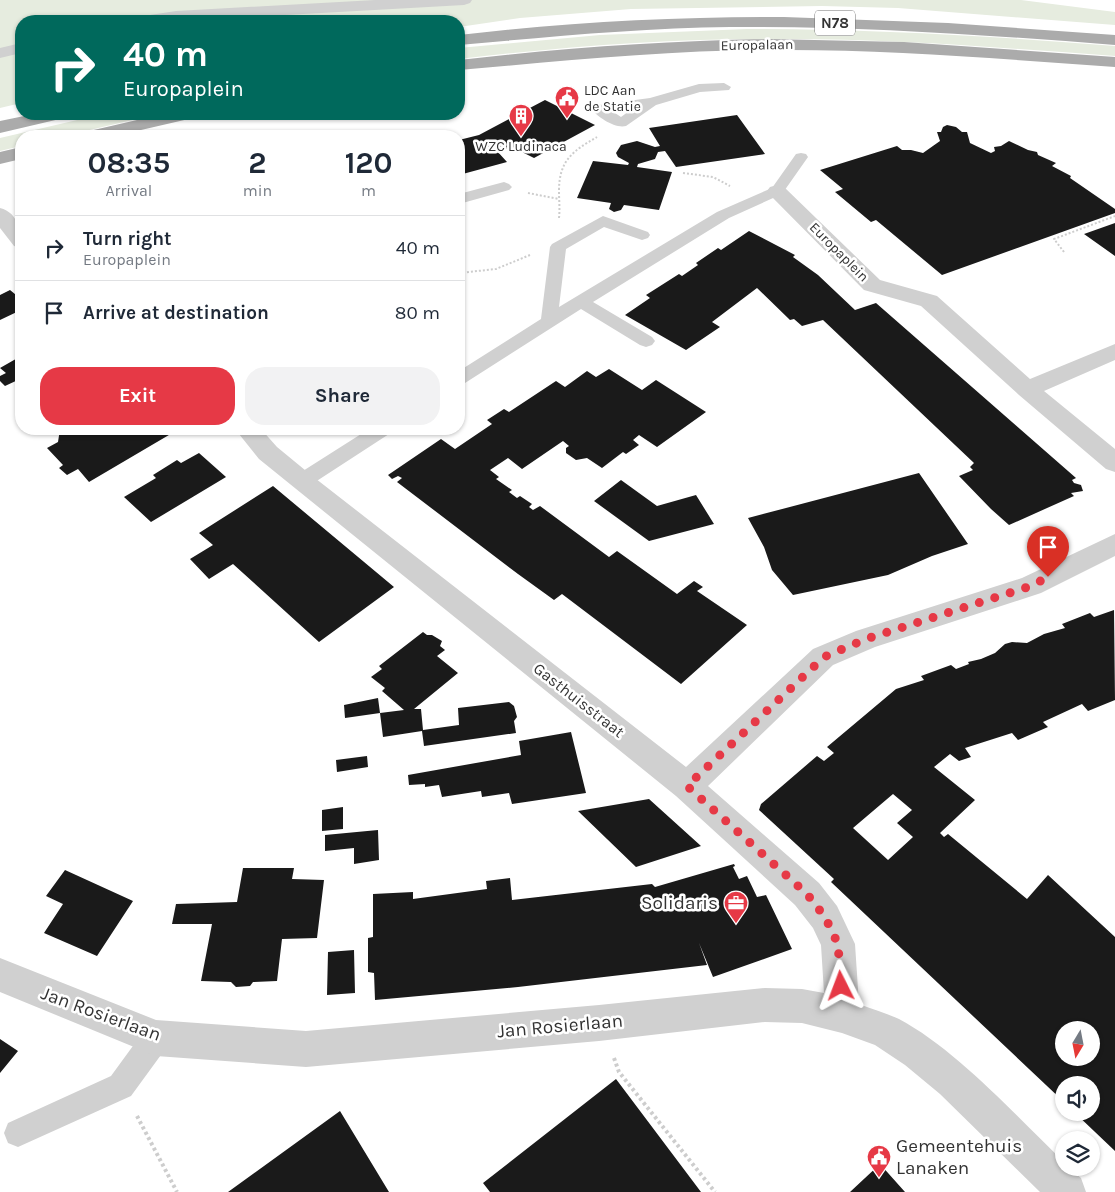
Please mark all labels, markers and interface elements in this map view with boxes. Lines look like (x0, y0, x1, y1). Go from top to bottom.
road number: N78 (815, 10, 855, 36)
text: 40 m (123, 34, 208, 75)
icon: right (40, 35, 105, 100)
street label: Europalaan (720, 36, 794, 54)
text: Europaplein (123, 76, 244, 102)
place label: LDC Aan de Statie (584, 82, 641, 115)
public building icon: LDC Aan de Statie (554, 85, 580, 119)
building icon: WZC Ludinaca (508, 103, 534, 137)
place label: WZC Ludinaca (475, 138, 567, 155)
text: 08:35 (88, 145, 170, 181)
text: 2 (248, 145, 266, 181)
text: 120 (345, 145, 392, 181)
text: Arrival (105, 181, 152, 200)
text: min (243, 181, 272, 200)
text: m (361, 181, 376, 200)
street label: Europaplein (806, 219, 872, 285)
text: Turn right (83, 228, 172, 250)
icon: right (40, 234, 68, 262)
text: 40 m (396, 237, 440, 259)
text: Europaplein (83, 250, 171, 269)
icon: arrive (40, 299, 68, 327)
text: Arrive at destination (83, 302, 269, 324)
text: 80 m (395, 302, 440, 324)
button: Exit (40, 367, 235, 425)
button: Share (245, 367, 440, 425)
pin (1027, 526, 1069, 577)
icon: arrive (1034, 533, 1062, 561)
street label: Gasthuisstraat (530, 659, 628, 741)
office icon: Solidaris (723, 890, 749, 924)
place label: Solidaris (641, 892, 718, 914)
position arrow (814, 959, 866, 1011)
street label: Jan Rosierlaan (38, 982, 164, 1046)
street label: Jan Rosierlaan (496, 1010, 624, 1042)
north arrow (1055, 1021, 1100, 1066)
map controls (1055, 1021, 1100, 1176)
button: sound (1055, 1076, 1100, 1121)
button: layers (1055, 1131, 1100, 1176)
place label: Gemeentehuis Lanaken (896, 1135, 1022, 1179)
public building icon: Gemeentehuis Lanaken (866, 1144, 892, 1178)

